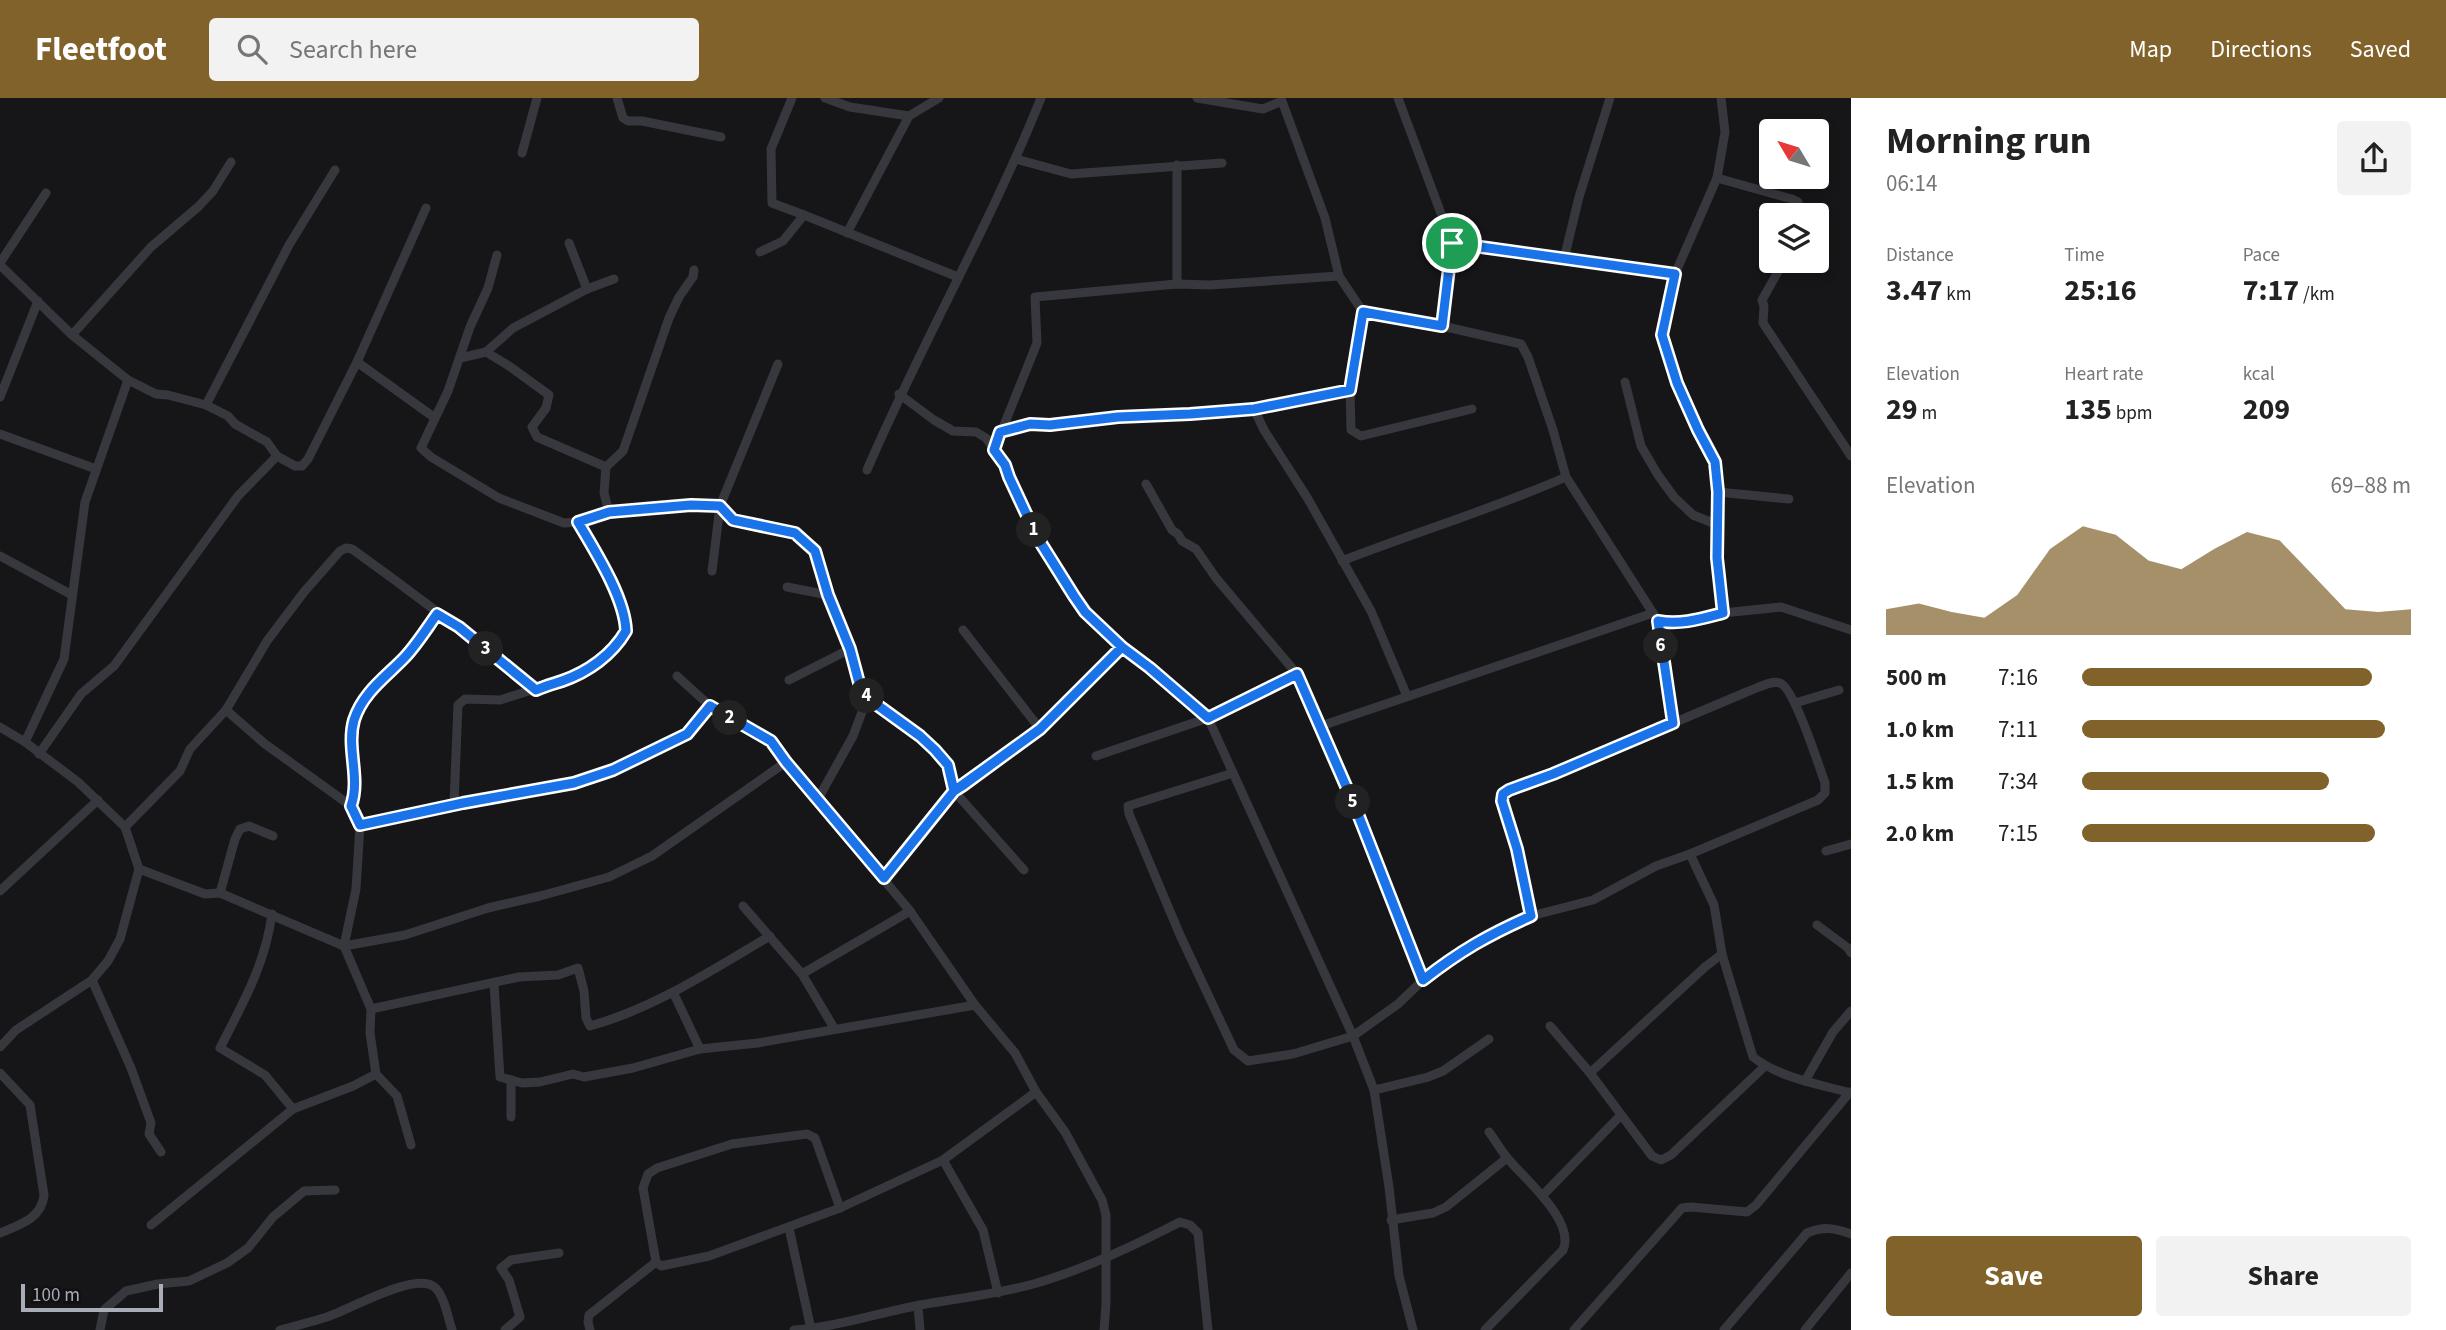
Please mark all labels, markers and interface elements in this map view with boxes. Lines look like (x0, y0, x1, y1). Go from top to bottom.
search box (209, 18, 699, 81)
text: Fleetfoot (35, 26, 167, 73)
icon: search (233, 30, 271, 68)
text: Search here (289, 31, 417, 68)
text: Map (2129, 32, 2172, 67)
text: Directions (2210, 32, 2312, 67)
text: Saved (2350, 32, 2411, 67)
text: Morning run (1886, 114, 2091, 168)
north arrow (1759, 119, 1829, 189)
map controls (1759, 119, 1829, 273)
button: share (2337, 121, 2411, 195)
text: 06:14 (1886, 167, 1937, 200)
button: layers (1759, 203, 1829, 273)
pin (1422, 213, 1482, 273)
icon: arrive (1433, 224, 1471, 262)
text: Distance (1886, 242, 1954, 269)
text: Time (2064, 242, 2104, 269)
text: Pace (2243, 242, 2280, 269)
text: 3.47 (1886, 269, 1943, 312)
text: 25:16 (2064, 269, 2137, 312)
text: 7:17 (2243, 269, 2299, 312)
text: km (1943, 281, 1972, 308)
text: /km (2299, 281, 2335, 308)
text: Elevation (1886, 361, 1960, 388)
text: Heart rate (2064, 361, 2143, 388)
text: kcal (2243, 361, 2275, 388)
text: 29 (1886, 388, 1918, 431)
text: 135 (2064, 388, 2112, 431)
text: 209 (2243, 388, 2290, 431)
text: m (1918, 400, 1937, 427)
text: bpm (2112, 400, 2152, 427)
text: Elevation (1886, 469, 1976, 502)
text: 69–88 m (2331, 469, 2411, 502)
pin: 1 (1016, 512, 1052, 548)
text: 1 (1028, 516, 1039, 543)
pin: 6 (1644, 628, 1678, 664)
pin: 3 (468, 632, 504, 666)
text: 6 (1655, 632, 1666, 659)
text: 3 (480, 635, 491, 662)
text: 500 m (1886, 661, 1947, 694)
text: 7:16 (1998, 661, 2038, 694)
pin: 4 (850, 678, 884, 714)
text: 4 (861, 682, 872, 709)
pin: 2 (712, 700, 748, 736)
text: 2 (724, 704, 735, 731)
text: 1.0 km (1886, 713, 1954, 746)
text: 7:11 (1998, 713, 2038, 746)
text: 1.5 km (1886, 765, 1954, 798)
text: 7:34 (1998, 765, 2038, 798)
pin: 5 (1336, 784, 1370, 820)
text: 5 (1347, 788, 1358, 815)
text: 2.0 km (1886, 817, 1954, 850)
text: 7:15 (1998, 817, 2038, 850)
button: Save (1886, 1236, 2142, 1316)
button: Share (2156, 1236, 2411, 1316)
scale bar (21, 1281, 163, 1313)
text: 100 m (32, 1282, 80, 1309)

